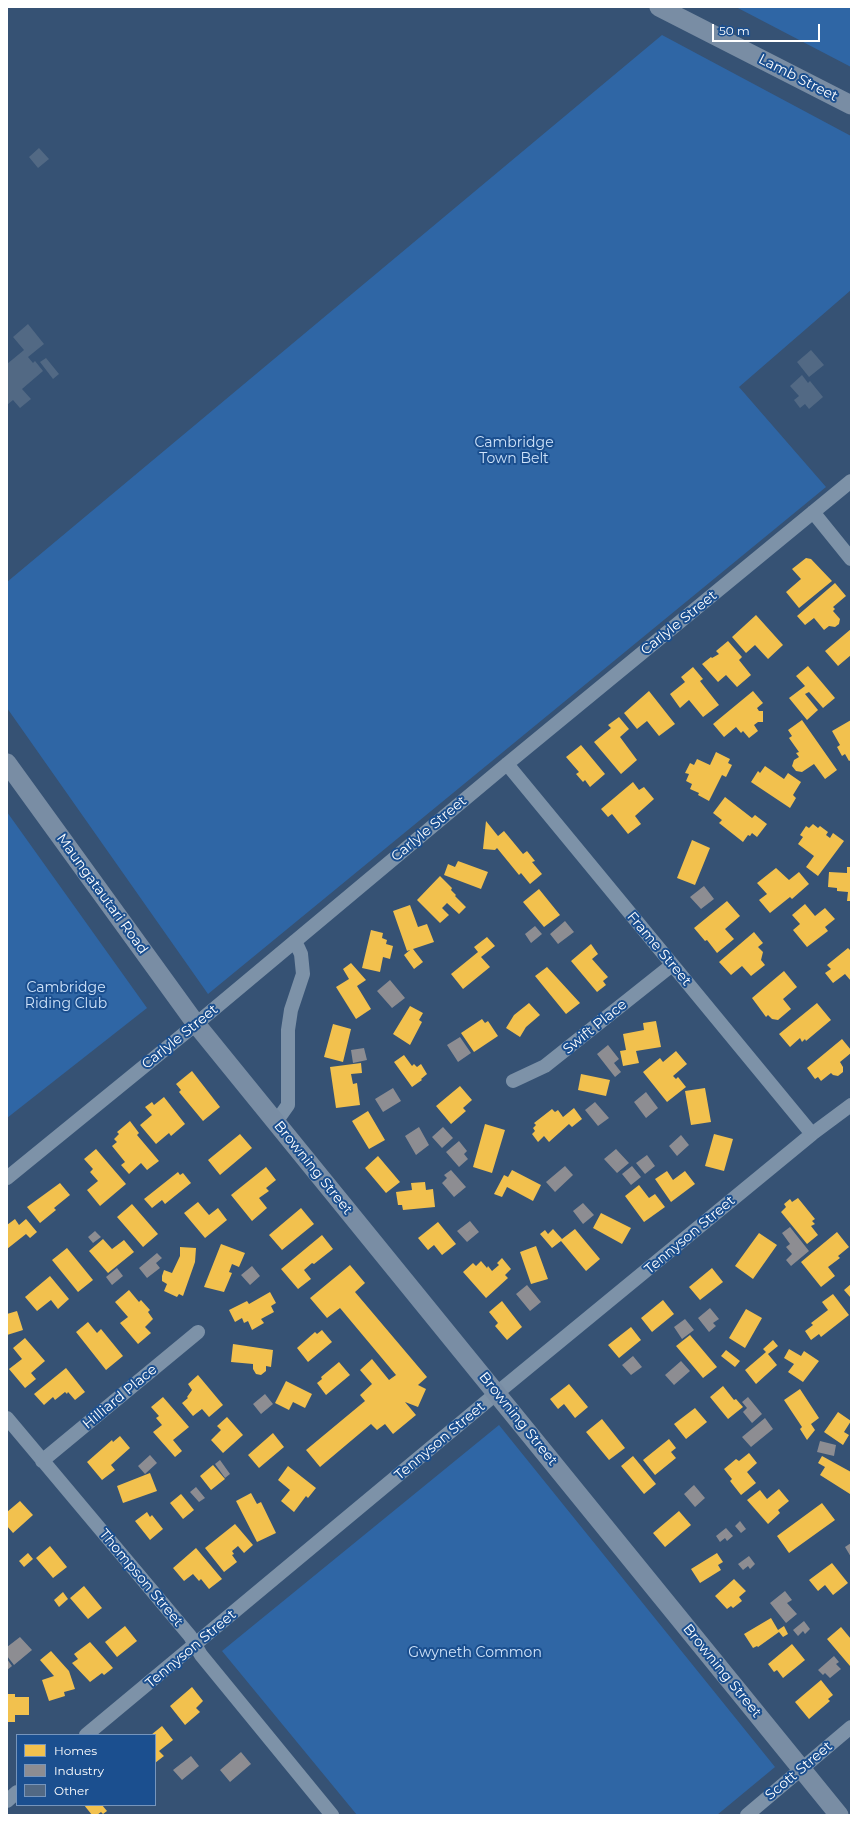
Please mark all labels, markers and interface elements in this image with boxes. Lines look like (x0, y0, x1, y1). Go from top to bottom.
scale bar (714, 16, 822, 42)
text: 50 m (719, 23, 750, 38)
street label: Lamb Street (755, 51, 841, 105)
park label: Cambridge Town Belt (474, 435, 554, 468)
street label: Carlyle Street (638, 587, 720, 659)
street label: Carlyle Street (388, 793, 470, 865)
street label: Maungatautari Road (53, 831, 151, 957)
street label: Frame Street (623, 909, 695, 989)
park label: Cambridge Riding Club (25, 980, 107, 1012)
street label: Swift Place (560, 996, 630, 1058)
street label: Carlyle Street (139, 1001, 221, 1073)
street label: Browning Street (270, 1118, 356, 1218)
street label: Tennyson Street (641, 1192, 739, 1278)
street label: Hilliard Place (80, 1361, 160, 1433)
street label: Browning Street (475, 1369, 561, 1469)
street label: Tennyson Street (391, 1398, 489, 1484)
street label: Thompson Street (95, 1526, 187, 1630)
street label: Tennyson Street (142, 1606, 240, 1692)
street label: Browning Street (679, 1621, 765, 1721)
park label: Gwyneth Common (408, 1645, 542, 1661)
legend (16, 1734, 156, 1806)
street label: Scott Street (762, 1738, 836, 1804)
text: Homes (54, 1743, 97, 1758)
text: Industry (54, 1763, 104, 1778)
text: Other (54, 1783, 89, 1798)

